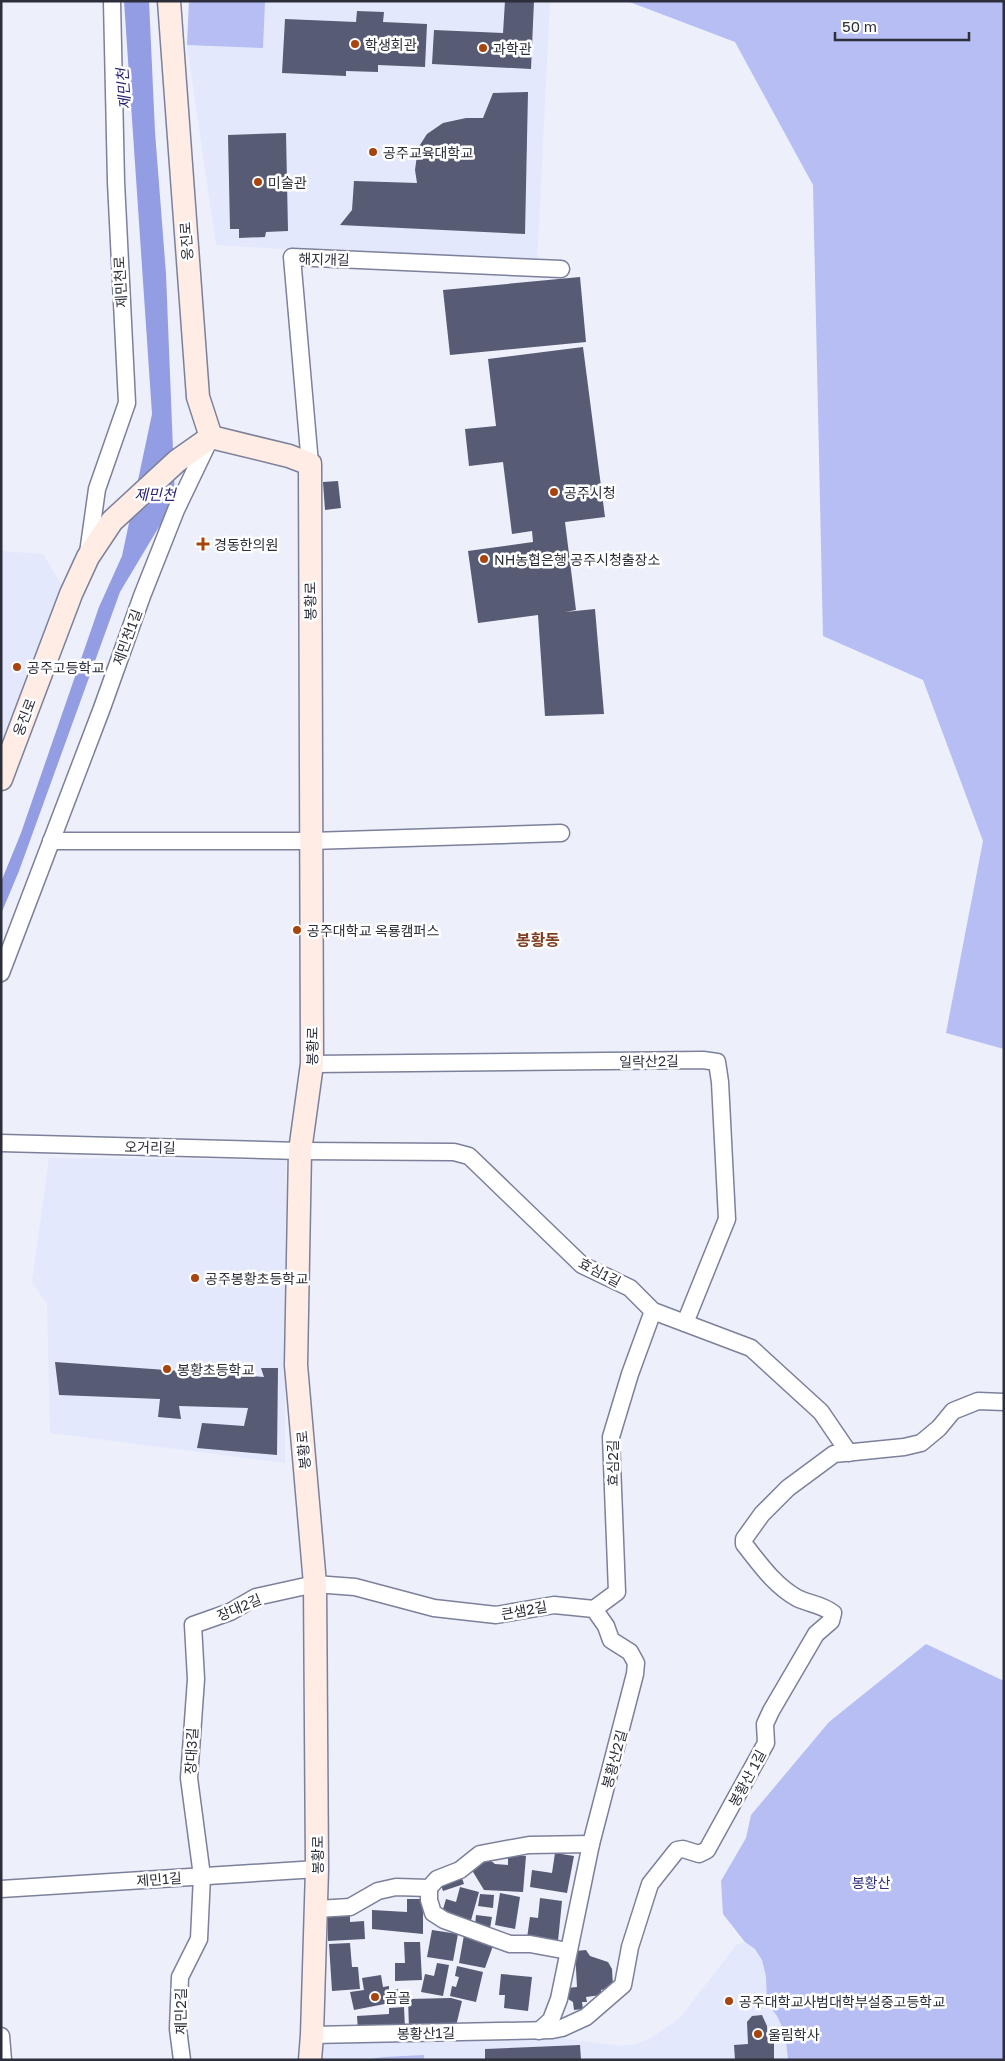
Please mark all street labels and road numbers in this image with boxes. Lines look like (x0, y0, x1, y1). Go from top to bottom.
street label: 웅진로 (176, 221, 196, 261)
street label: 해지개길 (298, 250, 350, 268)
street label: 제민천로 (110, 256, 130, 308)
street label: 봉황로 (301, 581, 319, 620)
street label: 제민천1길 (109, 607, 145, 667)
street label: 웅진로 (9, 696, 39, 738)
street label: 봉황로 (303, 1026, 321, 1065)
street label: 일락산2길 (619, 1052, 679, 1070)
street label: 오거리길 (124, 1138, 176, 1156)
street label: 효심1길 (576, 1254, 624, 1290)
street label: 봉황로 (293, 1430, 313, 1470)
street label: 효심2길 (604, 1440, 621, 1486)
street label: 장대2길 (214, 1590, 264, 1624)
street label: 큰샘2길 (499, 1598, 549, 1622)
street label: 장대3길 (181, 1727, 201, 1775)
street label: 봉황산2길 (598, 1728, 630, 1790)
street label: 봉황산 1길 (725, 1747, 769, 1809)
street label: 봉황로 (309, 1836, 326, 1874)
street label: 제민1길 (136, 1869, 182, 1889)
street label: 제민2길 (172, 1988, 189, 2034)
street label: 봉황산1길 (397, 2024, 455, 2042)

